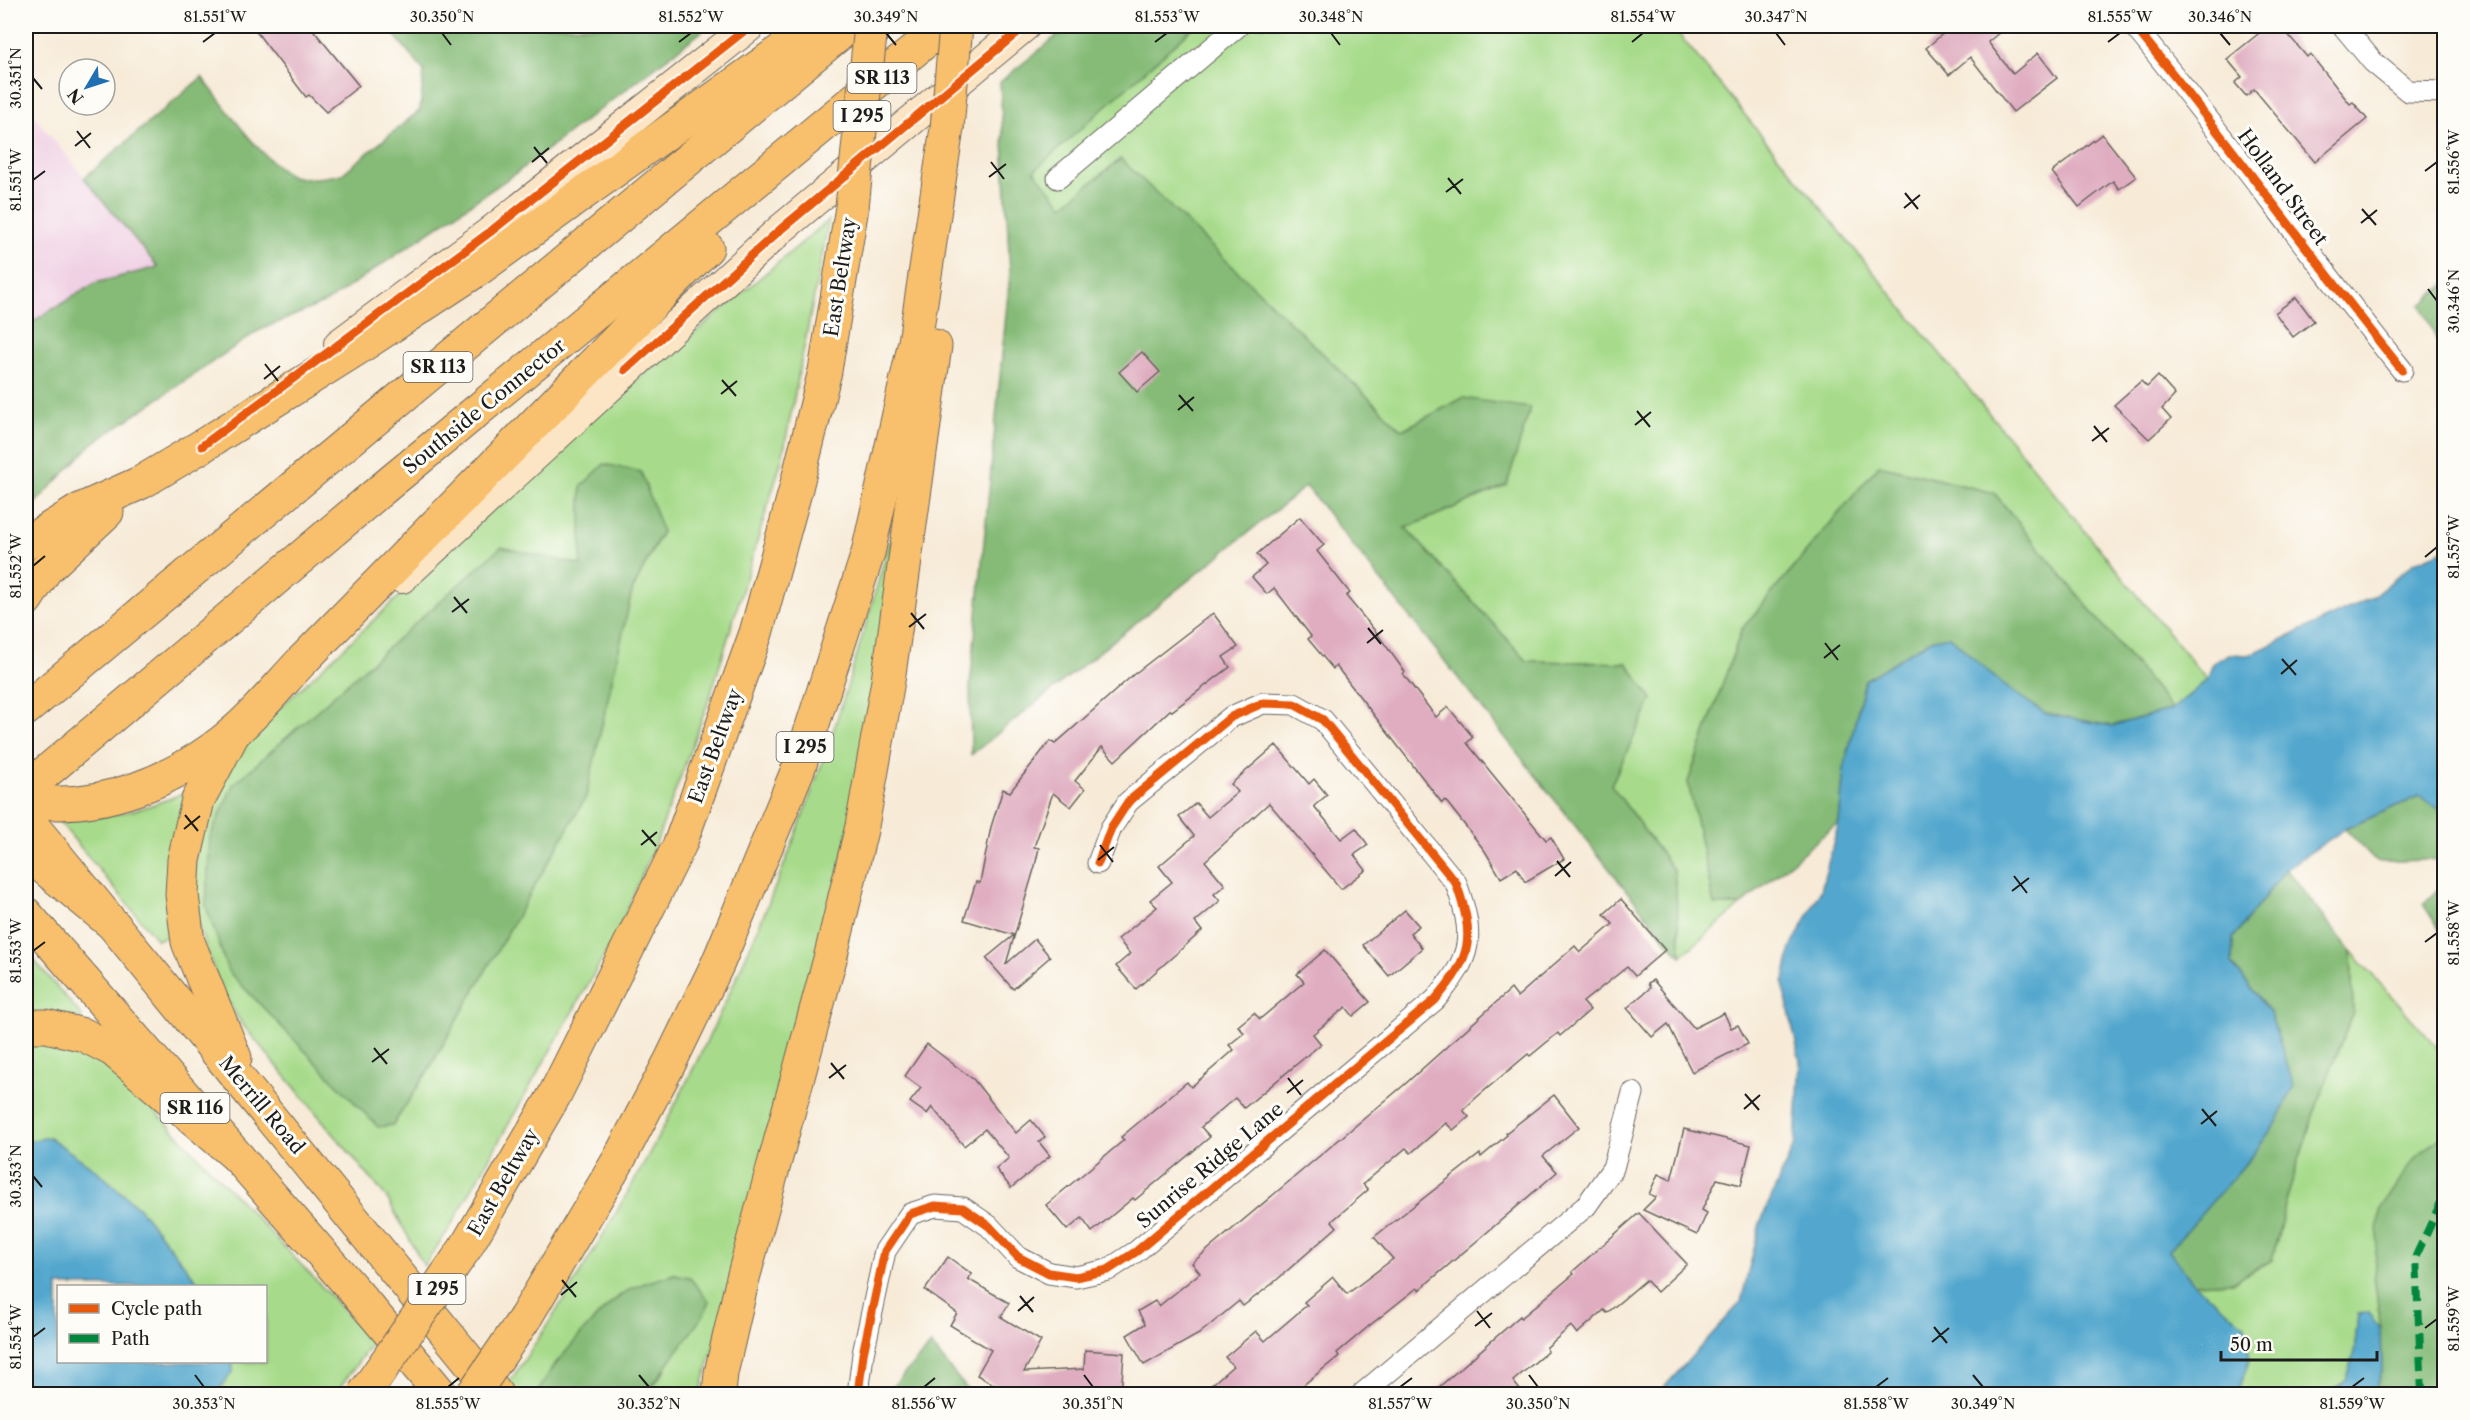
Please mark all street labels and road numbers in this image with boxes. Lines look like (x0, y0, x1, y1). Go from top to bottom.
road number: SR 113 (848, 63, 916, 93)
road number: I 295 (834, 101, 890, 131)
street label: Holland Street (2233, 124, 2333, 250)
street label: East Beltway (819, 215, 861, 338)
street label: Southside Connector (398, 333, 570, 479)
road number: SR 113 (404, 352, 472, 382)
street label: East Beltway (683, 684, 747, 807)
road number: I 295 (776, 732, 834, 762)
street label: Merrill Road (214, 1051, 310, 1159)
road number: SR 116 (160, 1093, 230, 1123)
street label: Sunrise Ridge Lane (1132, 1097, 1288, 1233)
street label: East Beltway (462, 1123, 544, 1240)
road number: I 295 (408, 1274, 466, 1304)

